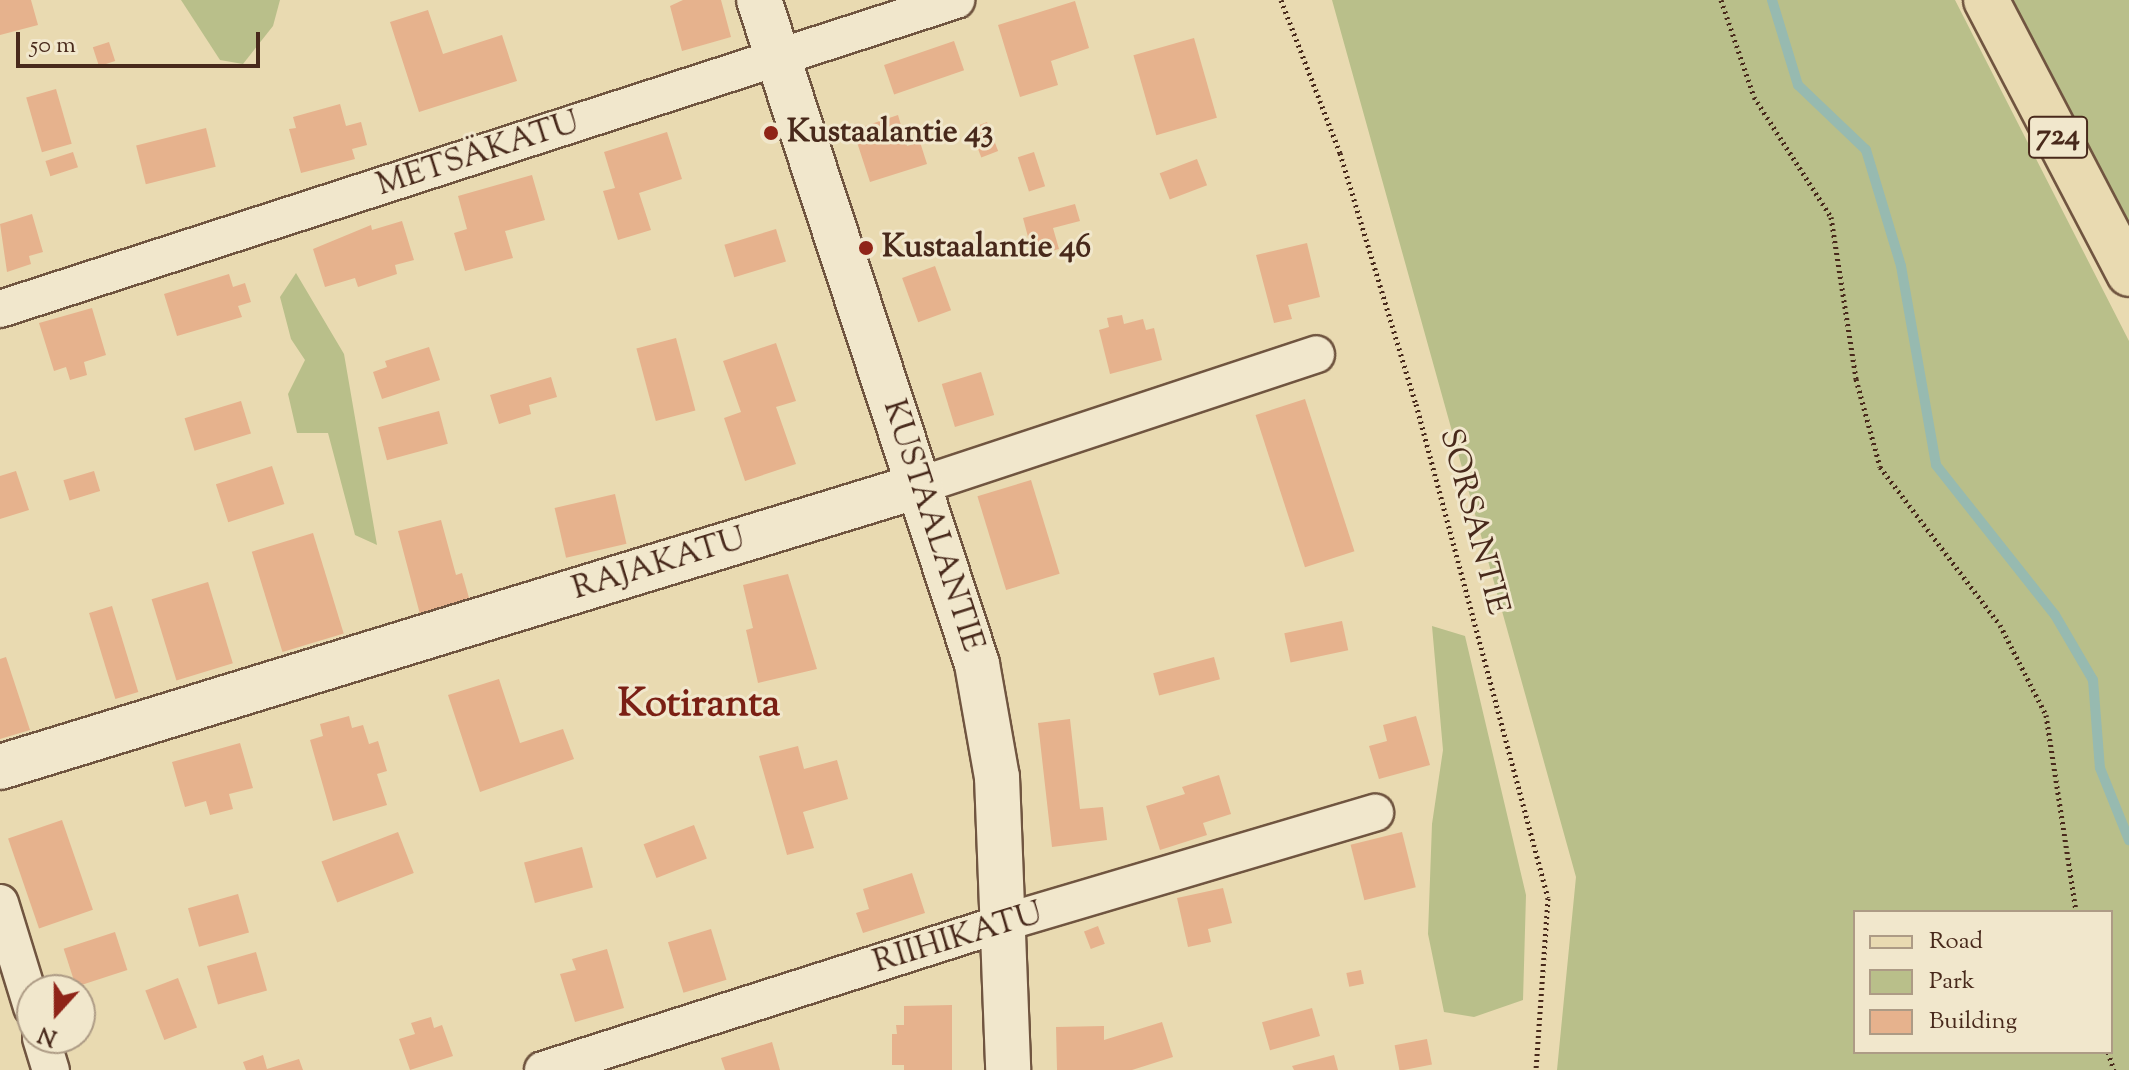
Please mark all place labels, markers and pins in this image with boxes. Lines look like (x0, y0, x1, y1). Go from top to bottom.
place label: Kustaalantie 43 (787, 114, 993, 152)
marker: Kustaalantie 43 (762, 124, 780, 142)
place label: Kustaalantie 46 (882, 229, 1091, 267)
marker: Kustaalantie 46 (857, 239, 875, 257)

